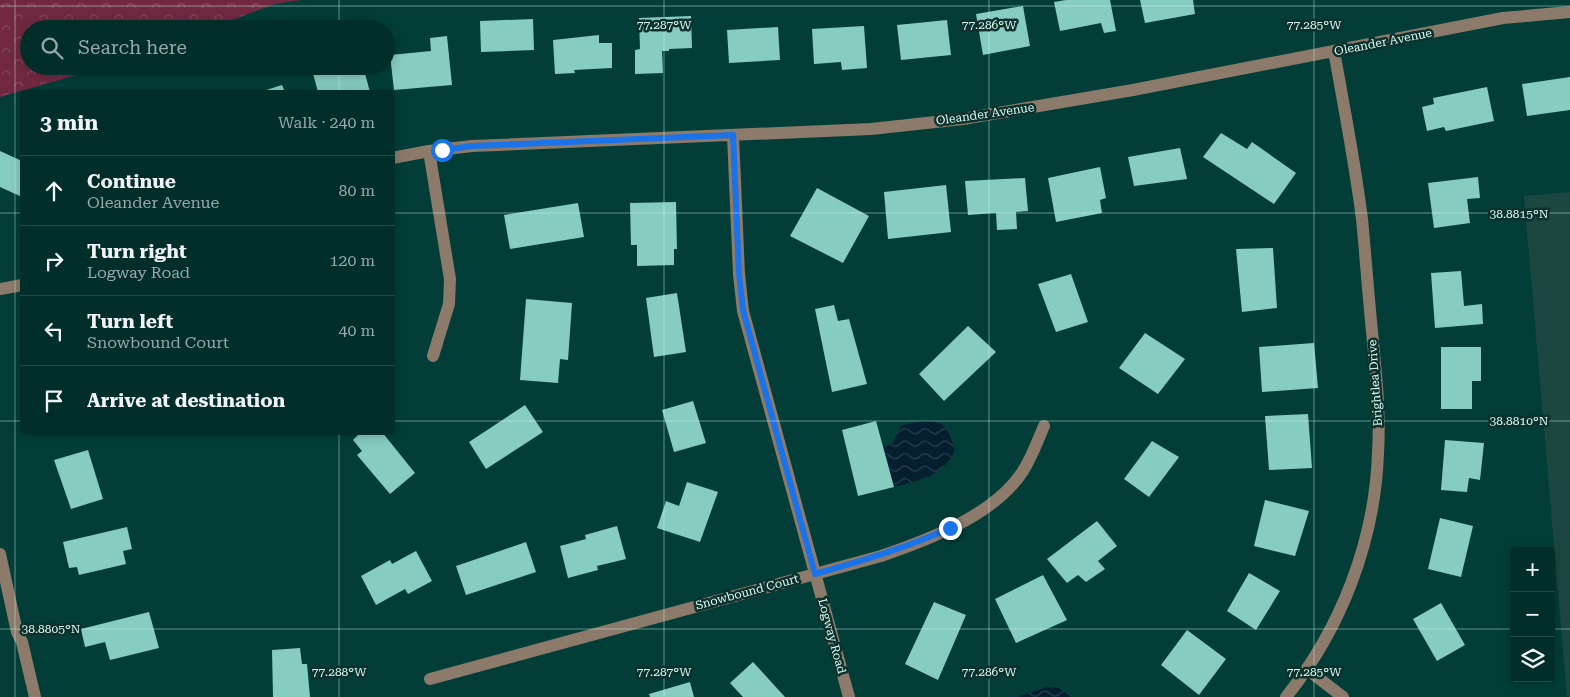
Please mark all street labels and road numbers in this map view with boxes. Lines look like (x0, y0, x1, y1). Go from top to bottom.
street label: Oleander Avenue (1333, 26, 1433, 58)
street label: Oleander Avenue (935, 100, 1036, 128)
street label: Brightlea Drive (1365, 339, 1385, 427)
street label: Snowbound Court (694, 571, 801, 613)
street label: Logway Road (815, 597, 849, 675)

